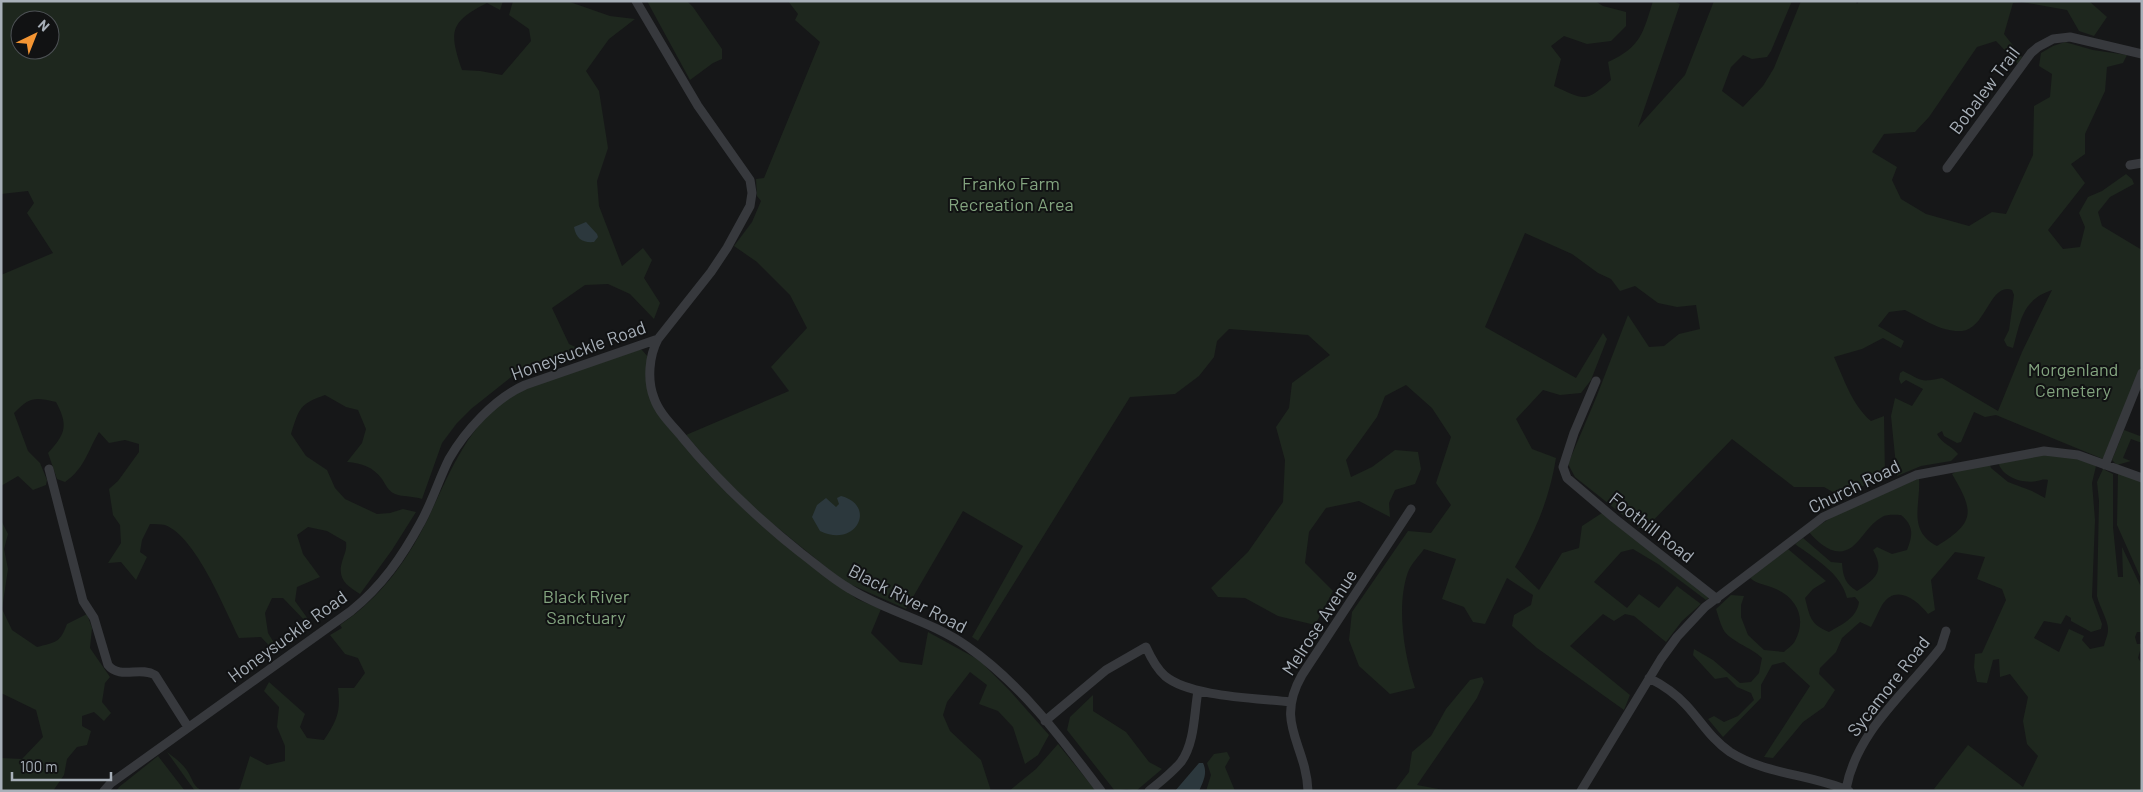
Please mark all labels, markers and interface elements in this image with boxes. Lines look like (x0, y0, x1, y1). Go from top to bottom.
north arrow (10, 10, 60, 60)
text: N (35, 16, 53, 35)
street label: Bobalew Trail (1944, 42, 2024, 138)
park label: Franko Farm Recreation Area (948, 172, 1074, 215)
street label: Honeysuckle Road (507, 315, 649, 385)
park label: Morgenland Cemetery (2028, 358, 2118, 401)
street label: Church Road (1805, 454, 1903, 518)
street label: Foothill Road (1605, 487, 1699, 567)
street label: Black River Road (845, 559, 971, 637)
street label: Melrose Avenue (1277, 565, 1361, 679)
street label: Honeysuckle Road (223, 585, 351, 687)
park label: Black River Sanctuary (543, 585, 630, 628)
street label: Sycamore Road (1842, 632, 1934, 740)
scale bar (12, 750, 111, 782)
text: 100 m (20, 757, 58, 775)

